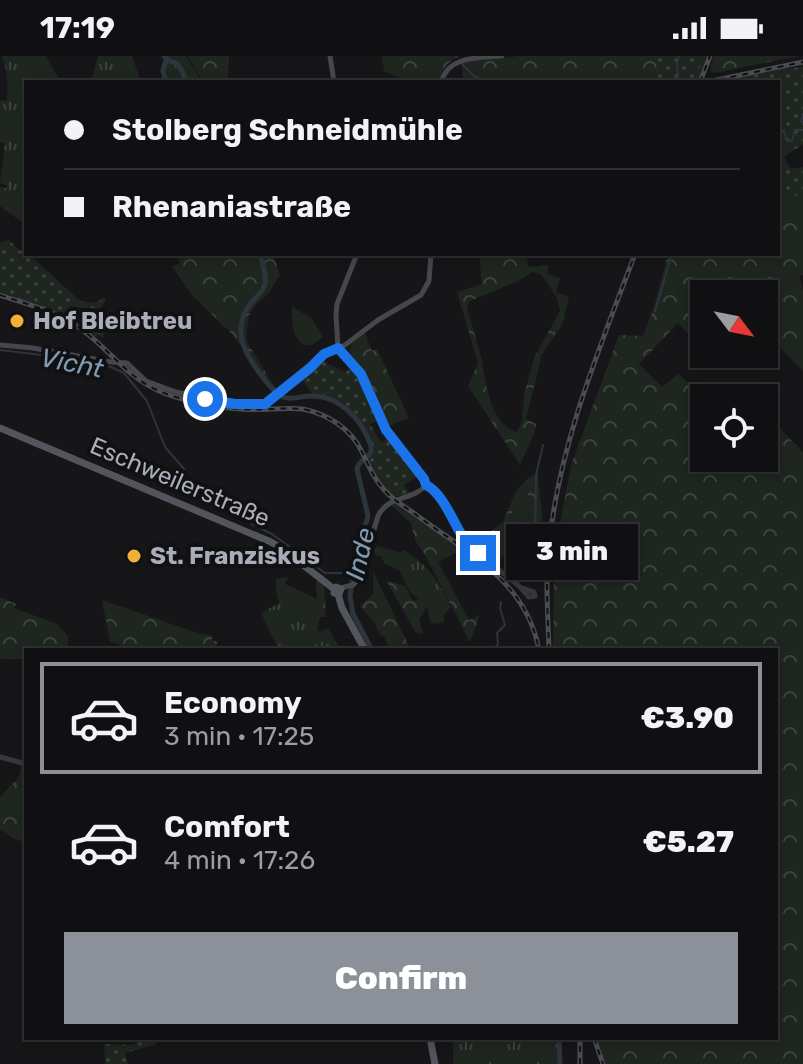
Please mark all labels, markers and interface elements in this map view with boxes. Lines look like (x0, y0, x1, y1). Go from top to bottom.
text: 17:19 (40, 10, 115, 46)
text: Stolberg Schneidmühle (112, 112, 463, 148)
text: Rhenaniastraße (112, 189, 351, 225)
north arrow (690, 280, 778, 368)
map controls (690, 280, 778, 472)
place label: Hof Bleibtreu (33, 307, 192, 335)
marker: Hof Bleibtreu (8, 312, 26, 330)
water label: Vicht (38, 342, 107, 385)
route start (187, 381, 223, 417)
button: locate (690, 384, 778, 472)
street label: Eschweilerstraße (86, 432, 274, 532)
water label: Inde (339, 524, 382, 583)
callout: 3 min (506, 525, 638, 581)
route end (460, 535, 496, 571)
text: 3 min (536, 536, 608, 567)
place label: St. Franziskus (150, 542, 320, 570)
marker: St. Franziskus (125, 547, 143, 565)
icon: car (68, 682, 140, 754)
text: Economy (164, 685, 302, 721)
text: €3.90 (641, 700, 734, 736)
text: 3 min · 17:25 (164, 721, 314, 752)
icon: car (68, 806, 140, 878)
text: Comfort (164, 809, 290, 845)
text: €5.27 (643, 824, 734, 860)
text: 4 min · 17:26 (164, 845, 315, 876)
button: Confirm (64, 932, 738, 1024)

